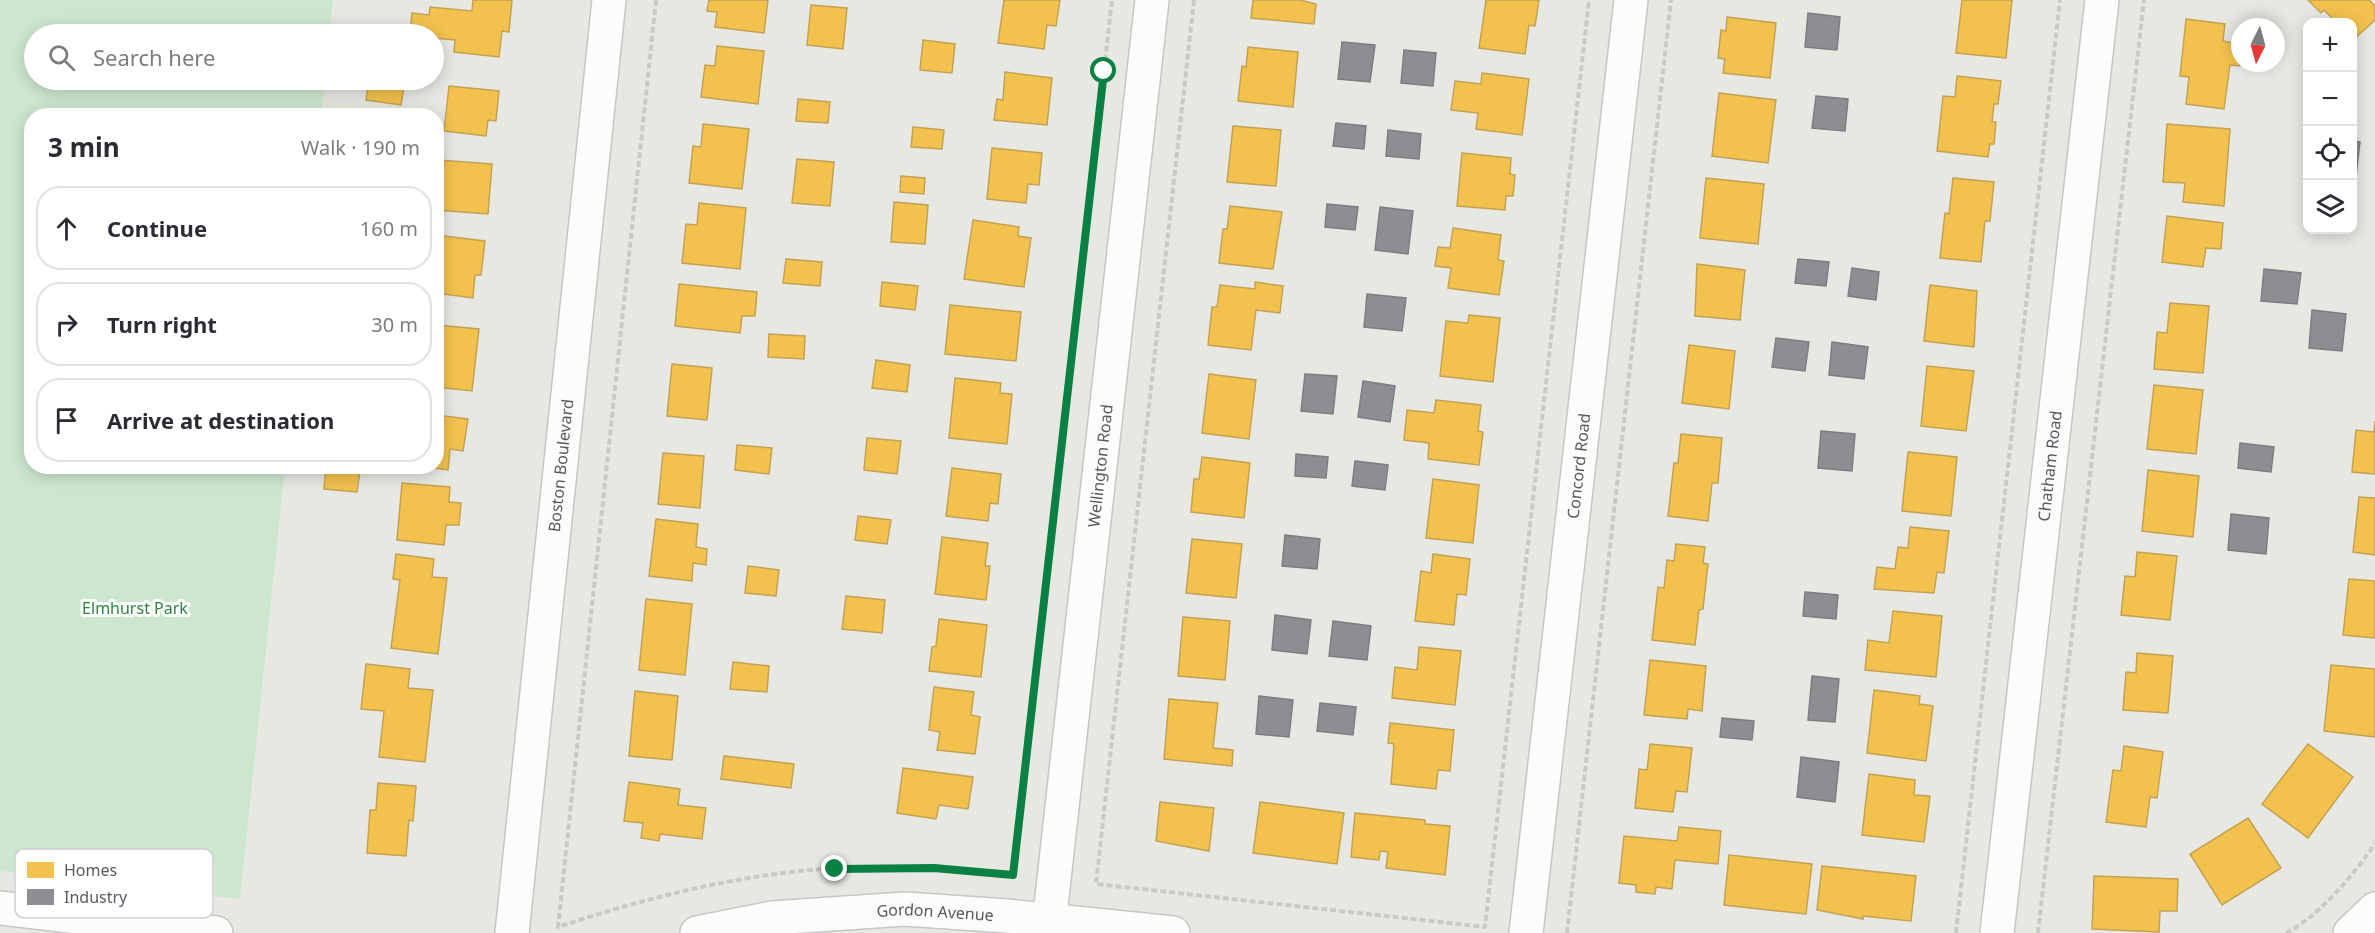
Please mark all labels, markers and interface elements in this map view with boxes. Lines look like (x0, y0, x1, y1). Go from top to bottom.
north arrow (2231, 18, 2285, 72)
map controls (2303, 18, 2357, 234)
button: + (2303, 18, 2357, 72)
search box (24, 24, 444, 90)
icon: search (45, 41, 78, 74)
text: Search here (93, 42, 215, 72)
route start (1090, 57, 1116, 83)
button: − (2303, 72, 2357, 126)
button: locate (2303, 126, 2357, 180)
text: 3 min (48, 129, 120, 165)
text: Walk · 190 m (301, 134, 420, 161)
button: layers (2303, 180, 2357, 234)
icon: ahead (50, 212, 83, 245)
text: Continue (107, 213, 207, 243)
text: 160 m (360, 215, 418, 242)
icon: right (50, 308, 83, 341)
text: Turn right (107, 309, 217, 339)
text: 30 m (371, 311, 418, 338)
street label: Boston Boulevard (543, 398, 578, 533)
street label: Wellington Road (1082, 403, 1118, 529)
icon: arrive (50, 404, 83, 437)
text: Arrive at destination (107, 405, 334, 435)
street label: Chatham Road (2032, 409, 2067, 522)
street label: Concord Road (1562, 412, 1595, 520)
park label: Elmhurst Park (82, 597, 188, 619)
legend (15, 849, 213, 918)
route end (821, 855, 847, 881)
text: Homes (64, 859, 117, 881)
text: Industry (64, 886, 128, 908)
street label: Gordon Avenue (876, 898, 994, 926)

